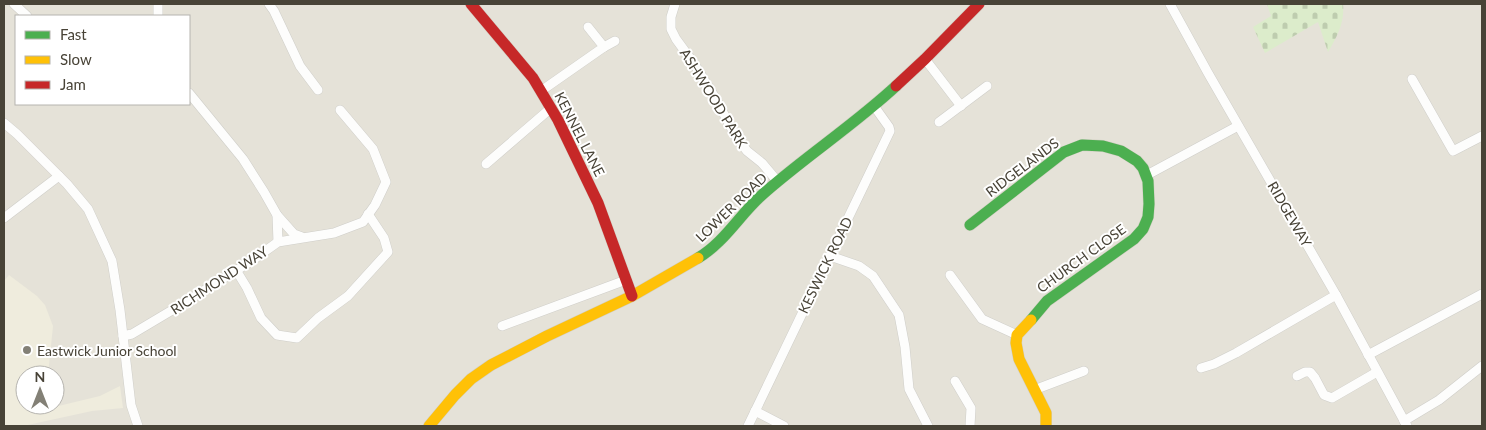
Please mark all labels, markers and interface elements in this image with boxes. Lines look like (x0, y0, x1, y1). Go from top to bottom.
legend (15, 15, 190, 105)
text: Fast (60, 25, 87, 43)
street label: ASHWOOD PARK (677, 45, 752, 151)
text: Slow (60, 50, 92, 68)
text: Jam (60, 75, 86, 93)
street label: KENNEL LANE (551, 89, 609, 179)
street label: RIDGELANDS (982, 134, 1062, 200)
street label: LOWER ROAD (692, 169, 770, 245)
street label: RIDGEWAY (1264, 178, 1316, 250)
street label: KESWICK ROAD (794, 214, 856, 316)
street label: CHURCH CLOSE (1033, 220, 1129, 296)
street label: RICHMOND WAY (167, 242, 271, 318)
place label: Eastwick Junior School (37, 342, 177, 359)
marker: Eastwick Junior School (21, 344, 33, 356)
north arrow (15, 365, 65, 415)
text: N (35, 368, 45, 385)

